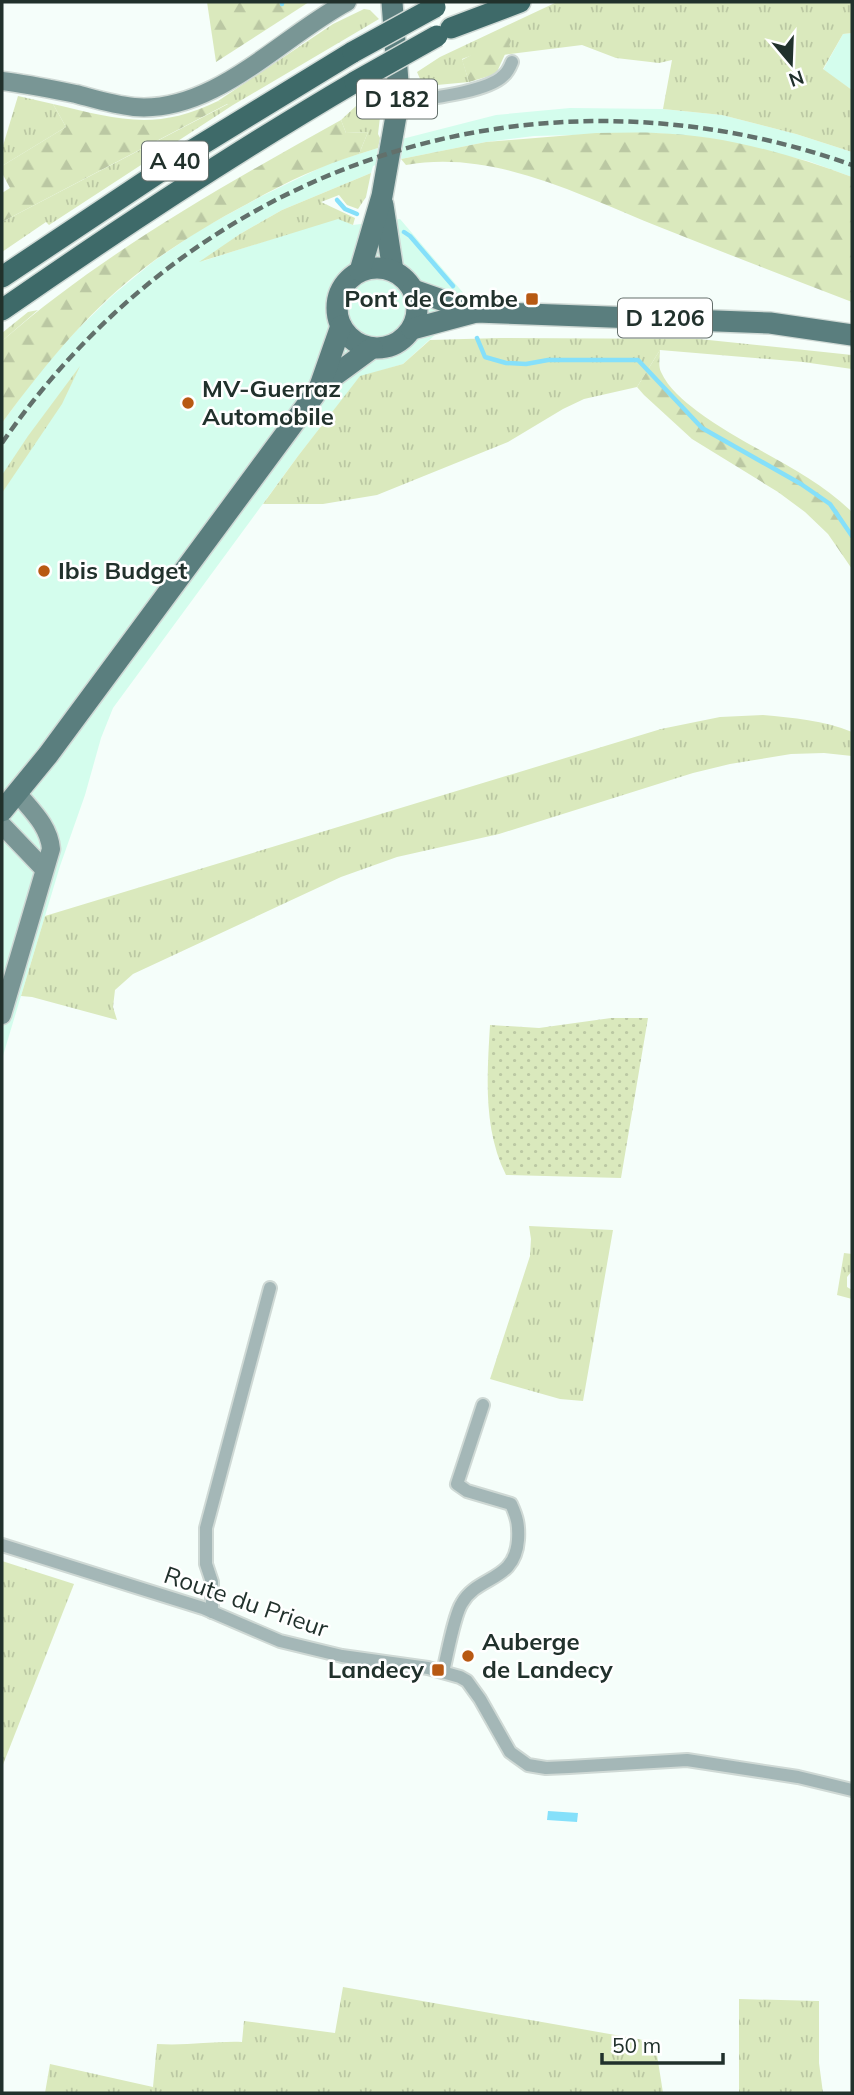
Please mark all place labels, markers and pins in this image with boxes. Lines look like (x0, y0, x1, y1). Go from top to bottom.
place label: Pont de Combe (344, 283, 518, 313)
marker: Pont de Combe (524, 291, 540, 307)
place label: MV-Guerraz Automobile (202, 373, 341, 431)
marker: MV-Guerraz Automobile (180, 395, 196, 411)
place label: Ibis Budget (58, 555, 187, 585)
marker: Ibis Budget (36, 563, 52, 579)
place label: Auberge de Landecy (482, 1626, 614, 1684)
marker: Auberge de Landecy (460, 1648, 476, 1664)
place label: Landecy (328, 1654, 425, 1684)
marker: Landecy (430, 1662, 446, 1678)

